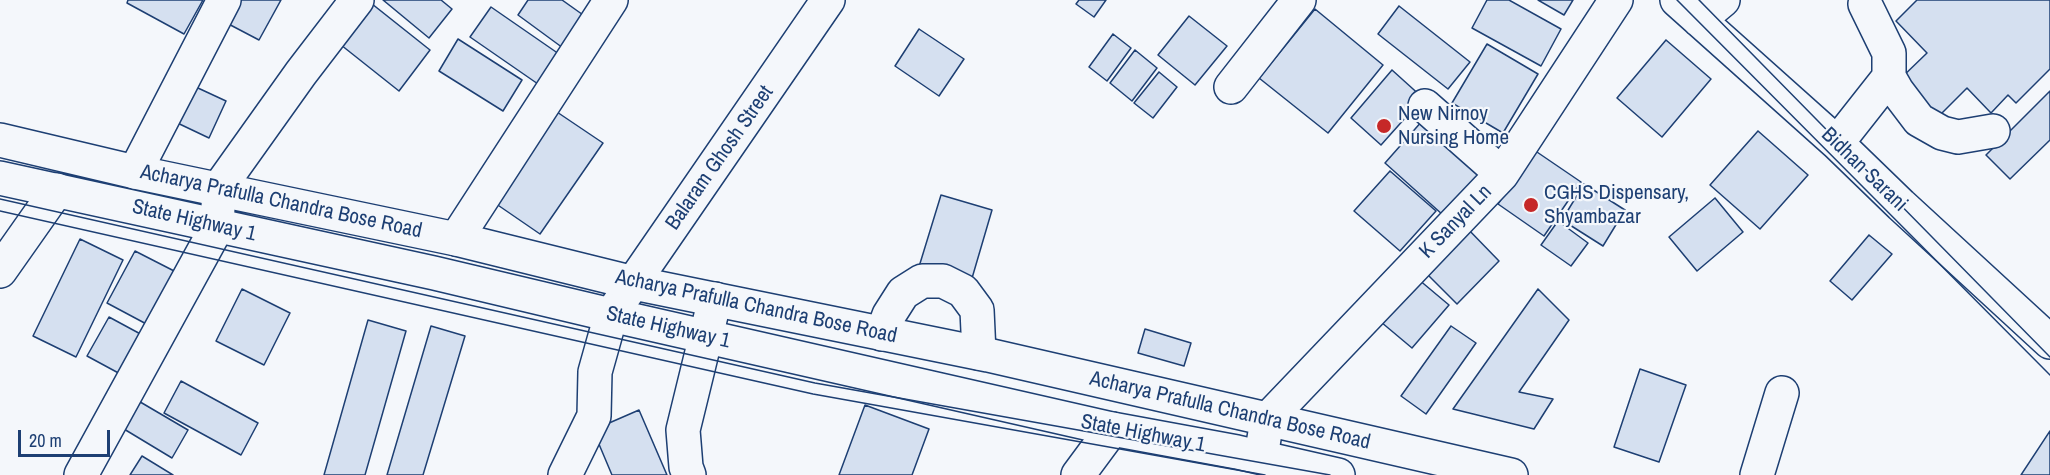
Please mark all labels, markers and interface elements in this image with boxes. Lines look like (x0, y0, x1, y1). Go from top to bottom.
street label: Balaram Ghosh Street (661, 81, 779, 235)
place label: New Nirnoy Nursing Home (1398, 101, 1509, 151)
marker: New Nirnoy Nursing Home (1375, 117, 1393, 135)
street label: Bidhan Sarani (1816, 123, 1912, 217)
street label: Acharya Prafulla Chandra Bose Road (138, 160, 424, 244)
street label: K Sanyal Ln (1415, 180, 1497, 264)
place label: CGHS Dispensary, Shyambazar (1544, 180, 1689, 230)
street label: State Highway 1 (130, 195, 258, 247)
marker: CGHS Dispensary, Shyambazar (1522, 196, 1540, 214)
street label: Acharya Prafulla Chandra Bose Road (613, 265, 899, 349)
street label: State Highway 1 (604, 302, 732, 354)
street label: Acharya Prafulla Chandra Bose Road (1087, 366, 1373, 456)
street label: State Highway 1 (1079, 410, 1207, 458)
scale bar (21, 418, 112, 456)
text: 20 m (29, 428, 62, 453)

